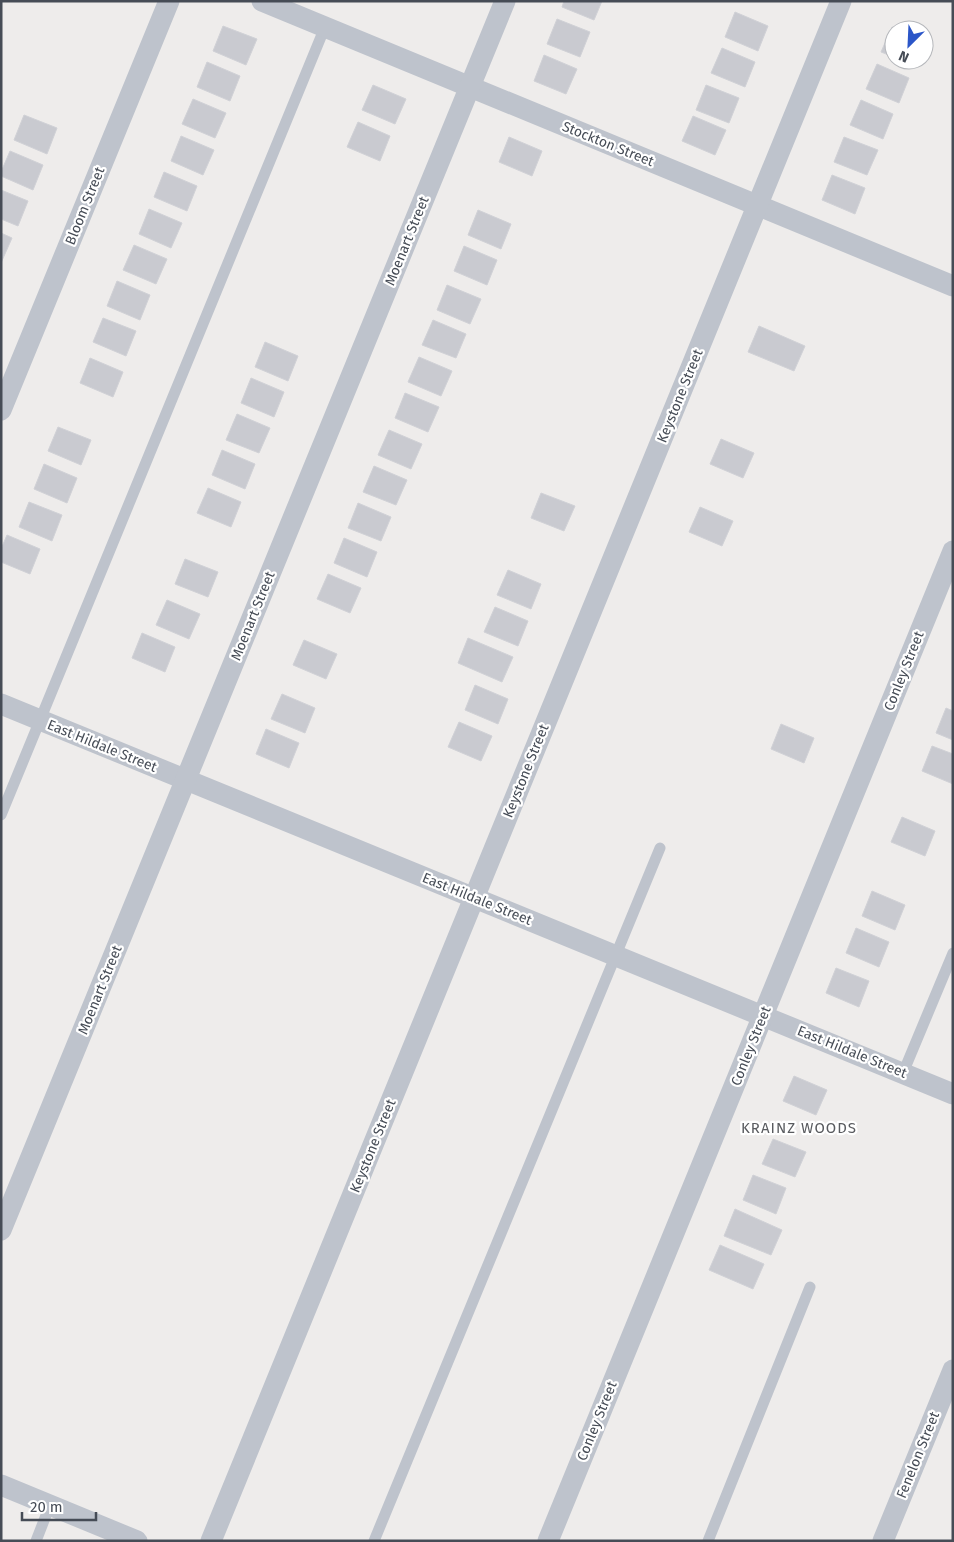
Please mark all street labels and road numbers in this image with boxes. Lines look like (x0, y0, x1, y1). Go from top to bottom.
street label: Stockton Street (560, 118, 657, 170)
street label: Bloom Street (62, 164, 109, 247)
street label: Moenart Street (381, 193, 433, 288)
street label: Keystone Street (653, 346, 707, 445)
street label: Moenart Street (227, 568, 279, 663)
street label: Conley Street (880, 628, 928, 713)
street label: East Hildale Street (45, 716, 160, 776)
street label: Keystone Street (499, 721, 553, 820)
street label: East Hildale Street (420, 869, 535, 929)
street label: Moenart Street (74, 942, 126, 1037)
street label: Conley Street (727, 1003, 775, 1088)
street label: East Hildale Street (795, 1022, 910, 1082)
street label: Keystone Street (346, 1096, 400, 1195)
street label: Conley Street (573, 1378, 621, 1463)
street label: Fenelon Street (893, 1408, 943, 1501)

